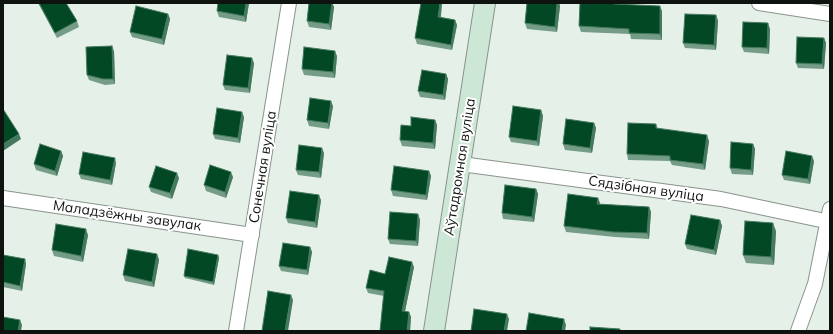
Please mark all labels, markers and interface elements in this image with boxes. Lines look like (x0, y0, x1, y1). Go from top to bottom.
street label: Аўтадромная вуліца (441, 97, 479, 237)
street label: Сонечная вуліца (246, 110, 280, 224)
street label: Сядзібная вуліца (587, 173, 705, 205)
street label: Маладзёжны завулак (52, 197, 202, 235)

